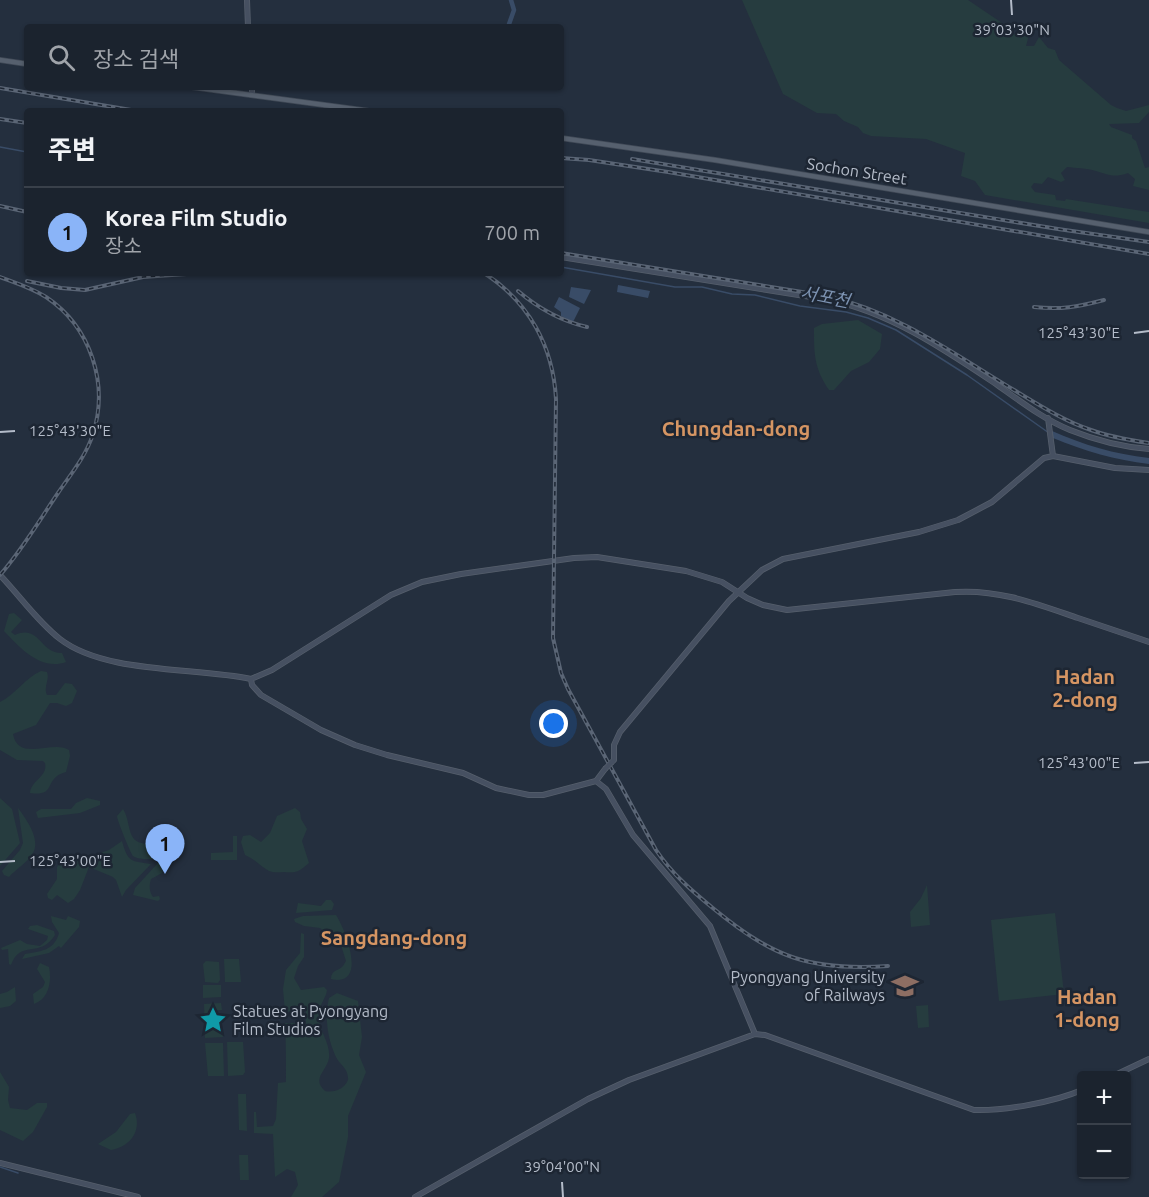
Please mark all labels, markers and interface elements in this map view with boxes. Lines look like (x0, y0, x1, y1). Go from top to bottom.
text: 39°03'30"N (974, 21, 1050, 38)
search box (24, 24, 564, 90)
icon: search (45, 41, 78, 74)
text: 장소 검색 (93, 46, 179, 71)
text: 주변 (48, 135, 96, 164)
street label: Sochon Street (806, 154, 909, 188)
text: Korea Film Studio (105, 205, 288, 230)
text: 1 (62, 221, 73, 244)
text: 700 m (484, 221, 540, 244)
text: 장소 (105, 234, 142, 257)
water label: 서포천 (799, 281, 854, 311)
text: 125°43'30"E (1038, 324, 1120, 341)
district label: Chungdan-dong (662, 417, 810, 440)
text: 125°43'30"E (29, 422, 111, 439)
district label: Hadan 2-dong (1052, 665, 1118, 711)
your location (539, 709, 568, 738)
text: 125°43'00"E (1038, 754, 1120, 771)
pin: 1 (146, 824, 184, 874)
text: 125°43'00"E (29, 852, 111, 869)
district label: Sangdang-dong (321, 926, 467, 949)
place label: Pyongyang University of Railways (731, 968, 885, 1004)
school or university icon: Pyongyang University of Railways (890, 971, 920, 1001)
district label: Hadan 1-dong (1054, 985, 1120, 1031)
place label: Statues at Pyongyang Film Studios (233, 1002, 388, 1038)
place icon: Statues at Pyongyang Film Studios (198, 1005, 228, 1035)
map controls (1077, 1071, 1131, 1179)
button: + (1077, 1071, 1131, 1125)
button: − (1077, 1125, 1131, 1179)
text: 39°04'00"N (524, 1158, 600, 1175)

